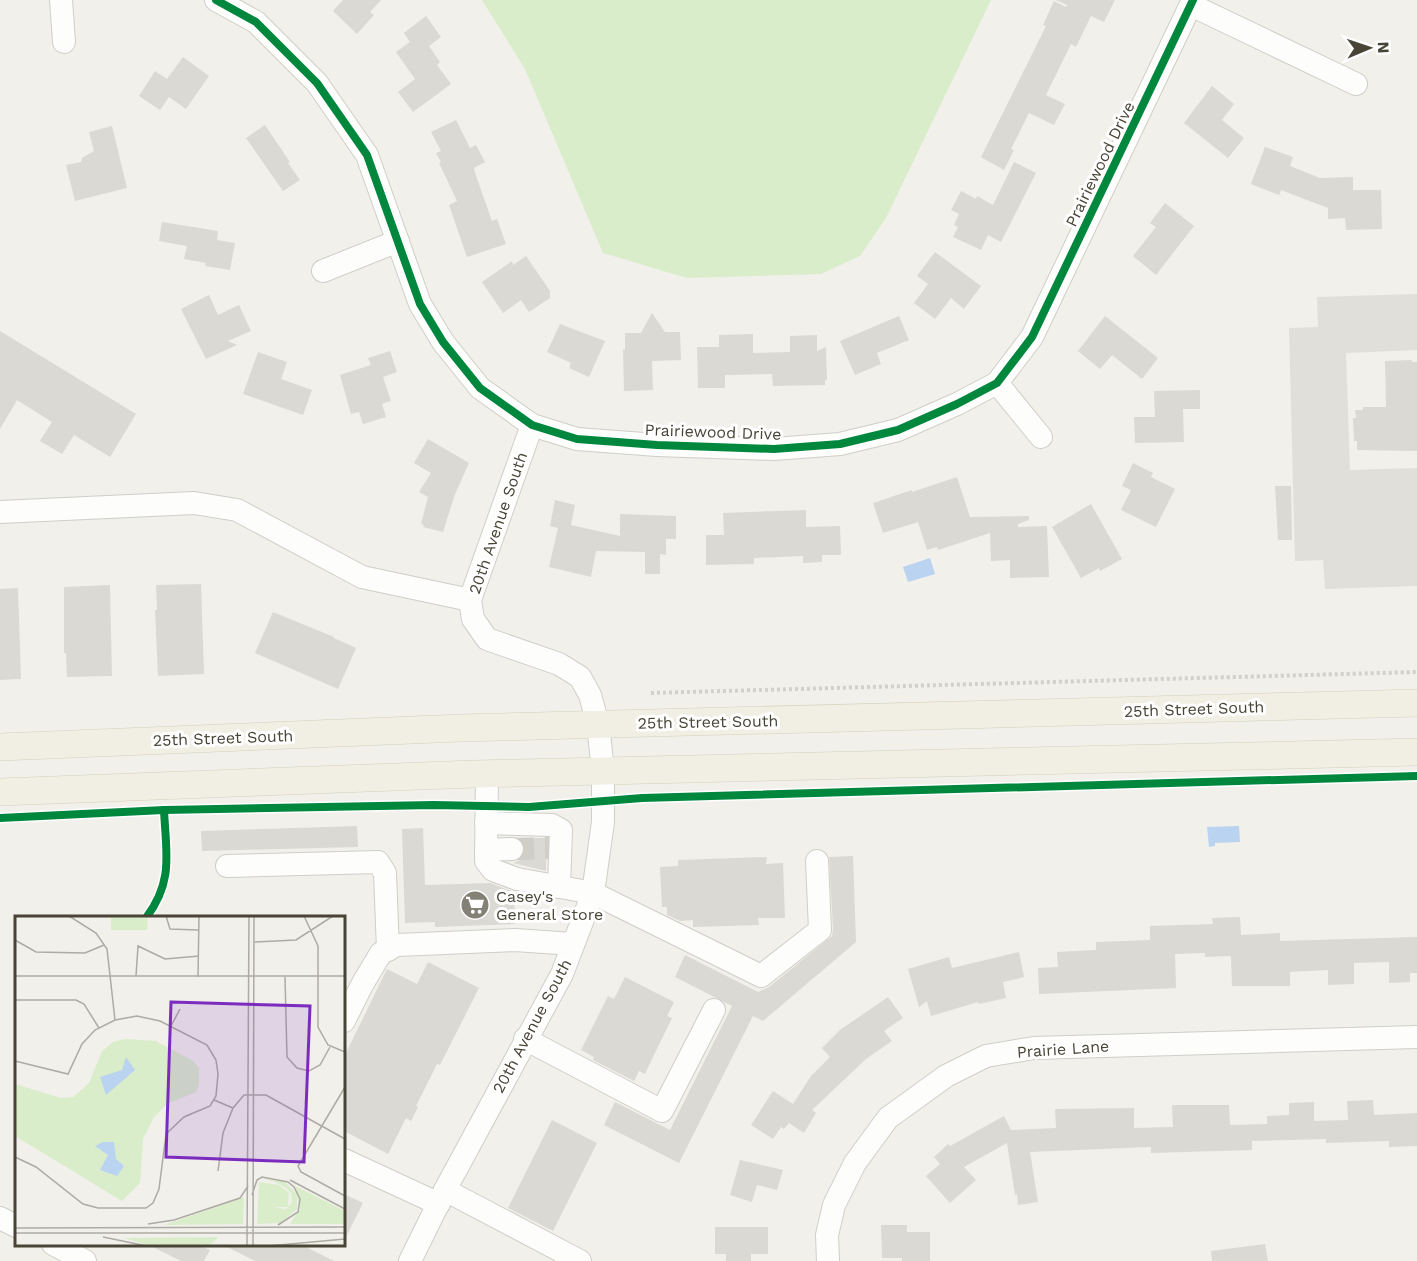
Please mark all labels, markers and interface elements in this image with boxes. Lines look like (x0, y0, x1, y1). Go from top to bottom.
north arrow (1339, 18, 1399, 78)
text: N (1374, 41, 1393, 54)
street label: Prairiewood Drive (1061, 98, 1139, 230)
street label: Prairiewood Drive (644, 420, 782, 444)
street label: 20th Avenue South (465, 449, 531, 597)
street label: 25th Street South (1123, 697, 1265, 721)
street label: 25th Street South (638, 711, 778, 733)
street label: 25th Street South (152, 726, 294, 750)
place label: Casey's General Store (496, 887, 603, 924)
supermarket icon: Casey's General Store (459, 889, 491, 921)
inset map (15, 916, 345, 1246)
street label: 20th Avenue South (489, 956, 575, 1096)
street label: Prairie Lane (1016, 1036, 1110, 1062)

